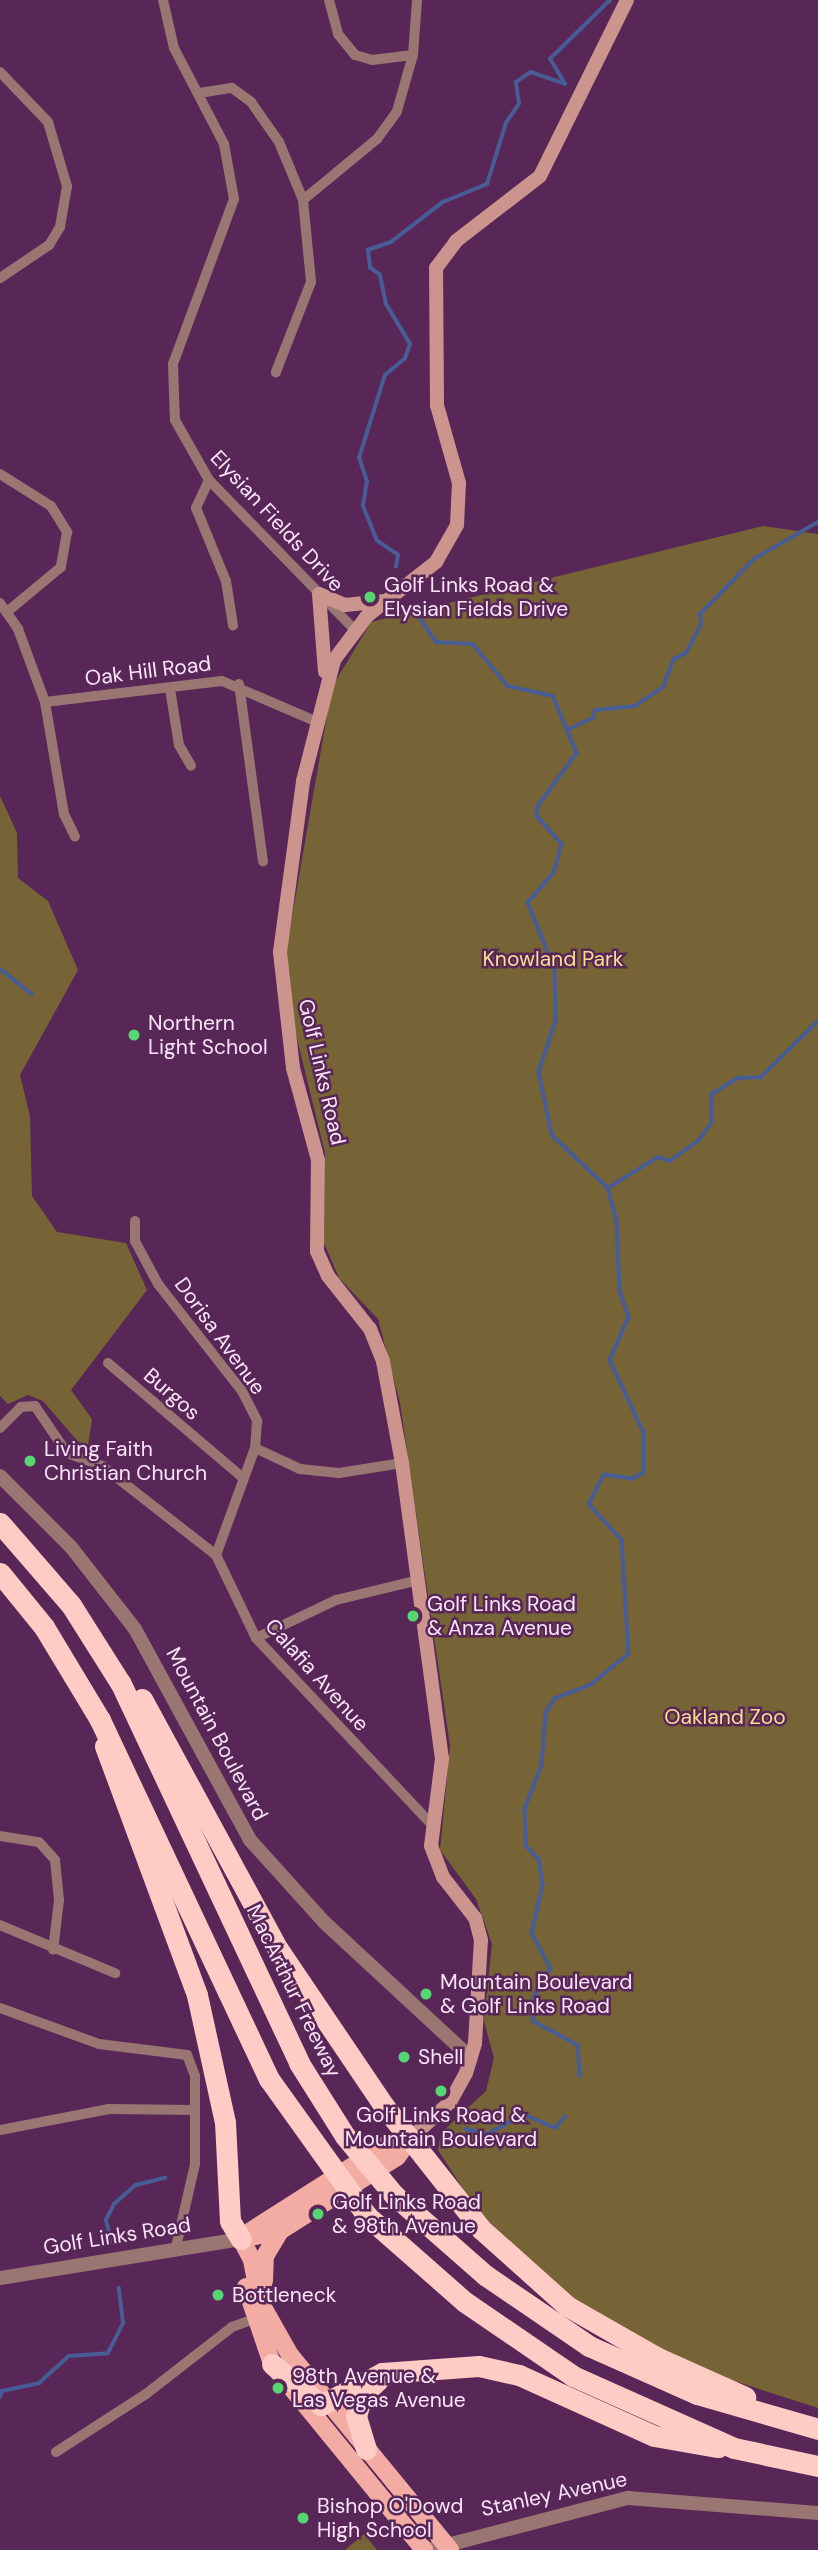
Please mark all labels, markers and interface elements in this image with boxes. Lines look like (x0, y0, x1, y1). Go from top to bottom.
street label: Elysian Fields Drive (205, 445, 349, 597)
place label: Golf Links Road & Elysian Fields Drive (384, 572, 568, 622)
marker: Golf Links Road & Elysian Fields Drive (362, 589, 378, 605)
street label: Oak Hill Road (83, 651, 213, 691)
park label: Knowland Park (483, 946, 623, 972)
street label: Golf Links Road (293, 997, 351, 1147)
place label: Northern Light School (148, 1010, 268, 1060)
marker: Northern Light School (126, 1027, 142, 1043)
street label: Dorisa Avenue (169, 1273, 271, 1399)
street label: Burgos (139, 1363, 205, 1425)
place label: Living Faith Christian Church (44, 1436, 207, 1486)
marker: Living Faith Christian Church (22, 1453, 38, 1469)
place label: Golf Links Road & Anza Avenue (427, 1591, 576, 1641)
marker: Golf Links Road & Anza Avenue (405, 1608, 421, 1624)
street label: Calafia Avenue (260, 1614, 374, 1736)
street label: Mountain Boulevard (161, 1643, 273, 1825)
park label: Oakland Zoo (664, 1704, 786, 1730)
street label: MacArthur Freeway (241, 1901, 347, 2081)
place label: Mountain Boulevard & Golf Links Road (440, 1969, 632, 2019)
marker: Mountain Boulevard & Golf Links Road (418, 1986, 434, 2002)
place label: Shell (418, 2044, 464, 2070)
marker: Shell (396, 2049, 412, 2065)
marker: Golf Links Road & Mountain Boulevard (433, 2083, 449, 2099)
place label: Golf Links Road & Mountain Boulevard (345, 2102, 537, 2152)
place label: Golf Links Road & 98th Avenue (332, 2189, 481, 2239)
marker: Golf Links Road & 98th Avenue (310, 2206, 326, 2222)
street label: Golf Links Road (41, 2212, 193, 2260)
place label: Bottleneck (232, 2282, 336, 2308)
marker: Bottleneck (210, 2287, 226, 2303)
place label: 98th Avenue & Las Vegas Avenue (292, 2363, 466, 2413)
marker: 98th Avenue & Las Vegas Avenue (270, 2380, 286, 2396)
street label: Stanley Avenue (479, 2466, 629, 2522)
place label: Bishop O'Dowd High School (317, 2493, 463, 2543)
marker: Bishop O'Dowd High School (295, 2510, 311, 2526)

